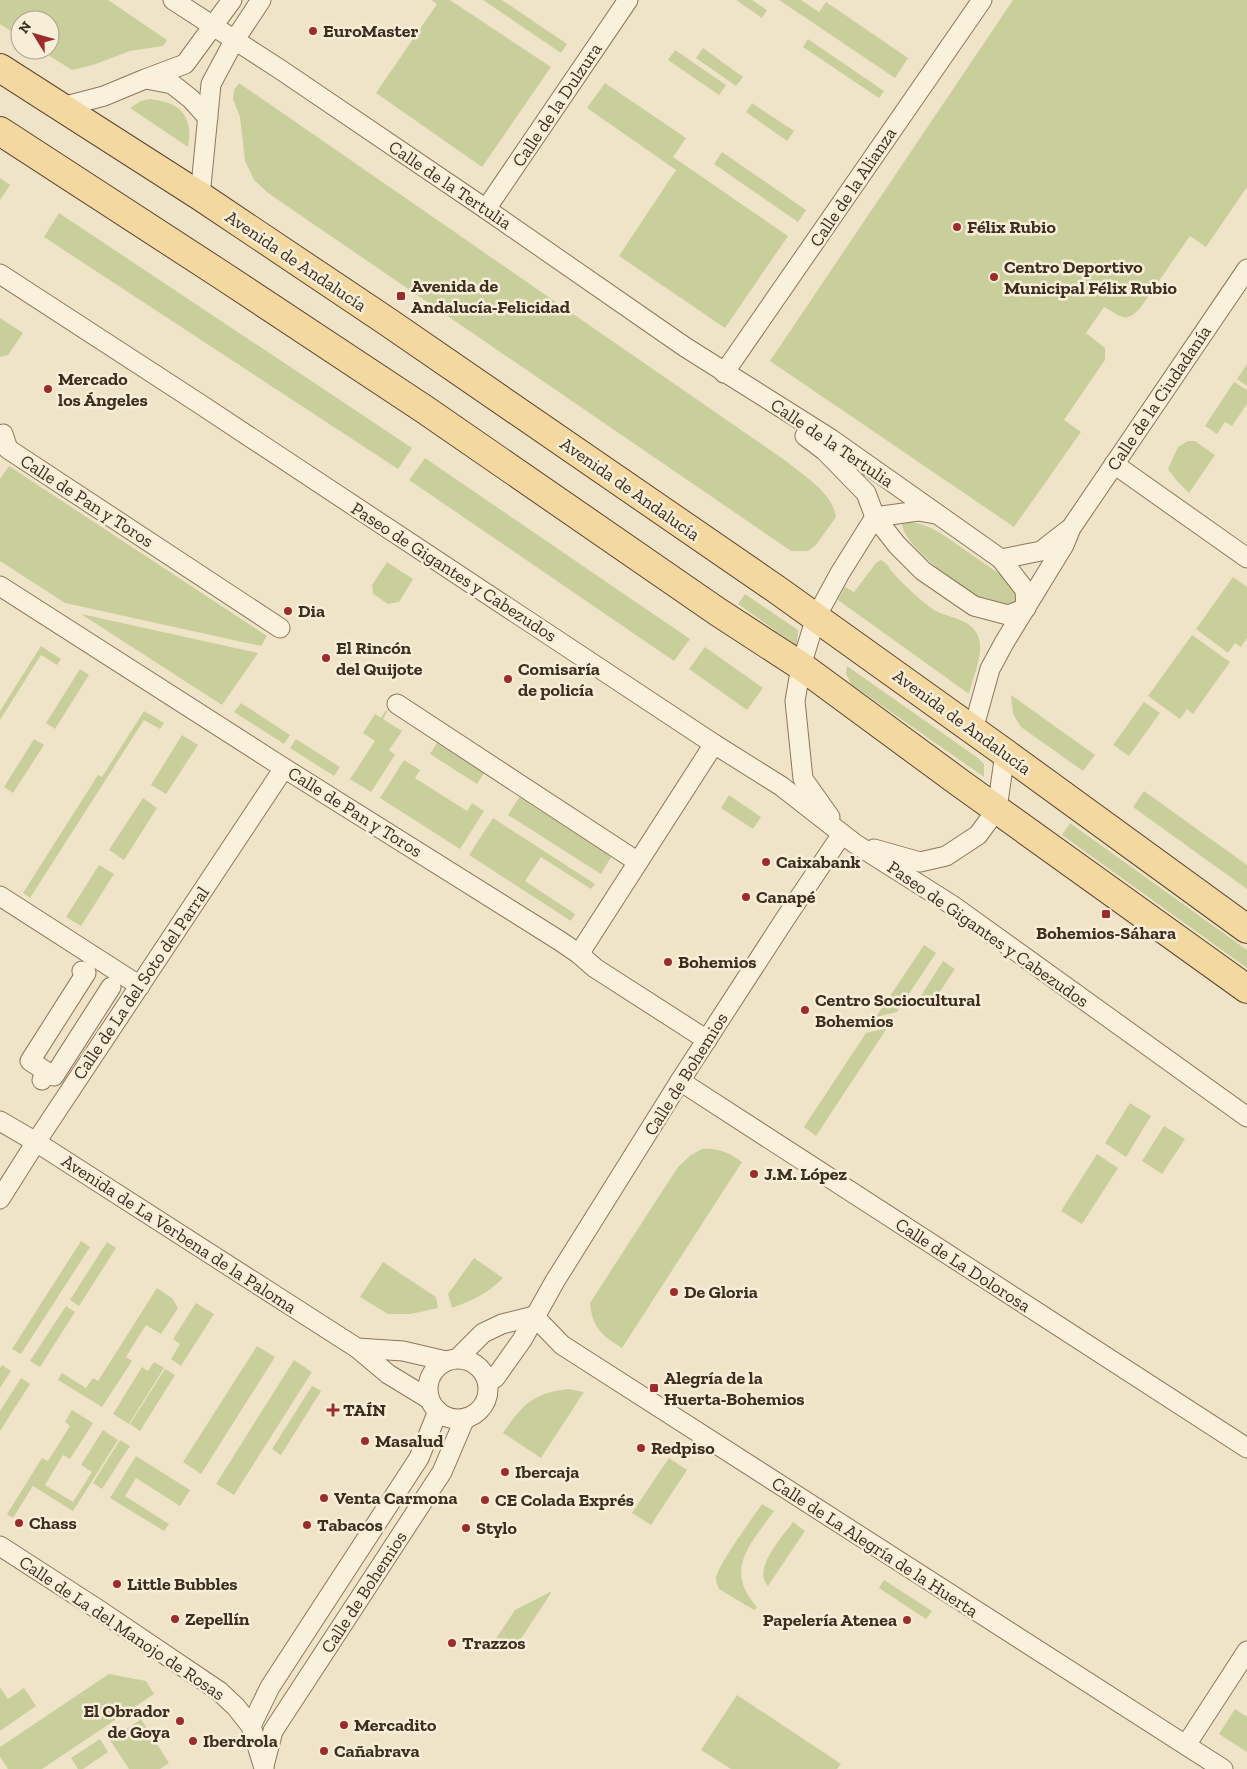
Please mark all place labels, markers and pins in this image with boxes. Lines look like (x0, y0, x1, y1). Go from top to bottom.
place label: EuroMaster (323, 20, 418, 42)
marker: EuroMaster (307, 25, 319, 37)
place label: Félix Rubio (967, 216, 1056, 238)
marker: Félix Rubio (951, 221, 963, 233)
place label: Centro Deportivo Municipal Félix Rubio (1004, 256, 1178, 299)
marker: Centro Deportivo Municipal Félix Rubio (988, 271, 1000, 283)
place label: Avenida de Andalucía-Felicidad (411, 275, 571, 318)
marker: Avenida de Andalucía-Felicidad (395, 290, 407, 302)
place label: Mercado los Ángeles (58, 368, 148, 411)
marker: Mercado los Ángeles (42, 383, 54, 395)
place label: Dia (298, 600, 325, 622)
marker: Dia (282, 605, 294, 617)
place label: El Rincón del Quijote (336, 637, 423, 680)
marker: El Rincón del Quijote (320, 652, 332, 664)
place label: Comisaría de policía (518, 658, 600, 701)
marker: Comisaría de policía (502, 673, 514, 685)
place label: Caixabank (776, 851, 861, 873)
marker: Caixabank (760, 856, 772, 868)
place label: Canapé (756, 886, 816, 908)
marker: Canapé (740, 891, 752, 903)
marker: Bohemios-Sáhara (1100, 908, 1112, 920)
place label: Bohemios-Sáhara (1036, 922, 1176, 944)
place label: Bohemios (678, 951, 757, 973)
marker: Bohemios (662, 956, 674, 968)
place label: Centro Sociocultural Bohemios (815, 989, 981, 1032)
marker: Centro Sociocultural Bohemios (799, 1004, 811, 1016)
place label: J.M. López (764, 1163, 848, 1185)
marker: J.M. López (748, 1168, 760, 1180)
place label: De Gloria (684, 1281, 758, 1303)
marker: De Gloria (668, 1286, 680, 1298)
place label: Alegría de la Huerta-Bohemios (664, 1367, 805, 1410)
marker: Alegría de la Huerta-Bohemios (648, 1382, 660, 1394)
place label: TAÍN (343, 1399, 386, 1421)
marker: TAÍN (327, 1404, 339, 1416)
place label: Masalud (375, 1430, 444, 1452)
marker: Masalud (359, 1435, 371, 1447)
place label: Redpiso (651, 1437, 715, 1459)
marker: Redpiso (635, 1442, 647, 1454)
place label: Ibercaja (515, 1461, 579, 1483)
marker: Ibercaja (499, 1466, 511, 1478)
place label: Venta Carmona (334, 1487, 458, 1509)
place label: CE Colada Exprés (495, 1489, 634, 1511)
marker: Venta Carmona (318, 1492, 330, 1504)
marker: CE Colada Exprés (479, 1494, 491, 1506)
place label: Chass (29, 1512, 77, 1534)
place label: Tabacos (317, 1514, 383, 1536)
marker: Chass (13, 1517, 25, 1529)
place label: Stylo (476, 1517, 517, 1539)
marker: Tabacos (301, 1519, 313, 1531)
marker: Stylo (460, 1522, 472, 1534)
place label: Little Bubbles (127, 1573, 238, 1595)
marker: Little Bubbles (111, 1578, 123, 1590)
place label: Zepellín (185, 1608, 250, 1630)
place label: Papelería Atenea (763, 1609, 897, 1631)
marker: Zepellín (169, 1613, 181, 1625)
marker: Papelería Atenea (901, 1614, 913, 1626)
place label: Trazzos (462, 1632, 526, 1654)
marker: Trazzos (446, 1637, 458, 1649)
place label: El Obrador de Goya (83, 1700, 170, 1743)
place label: Mercadito (354, 1714, 437, 1736)
marker: El Obrador de Goya (174, 1715, 186, 1727)
marker: Mercadito (338, 1719, 350, 1731)
place label: Iberdrola (203, 1730, 278, 1752)
marker: Iberdrola (187, 1735, 199, 1747)
place label: Cañabrava (334, 1740, 420, 1762)
marker: Cañabrava (318, 1745, 330, 1757)

